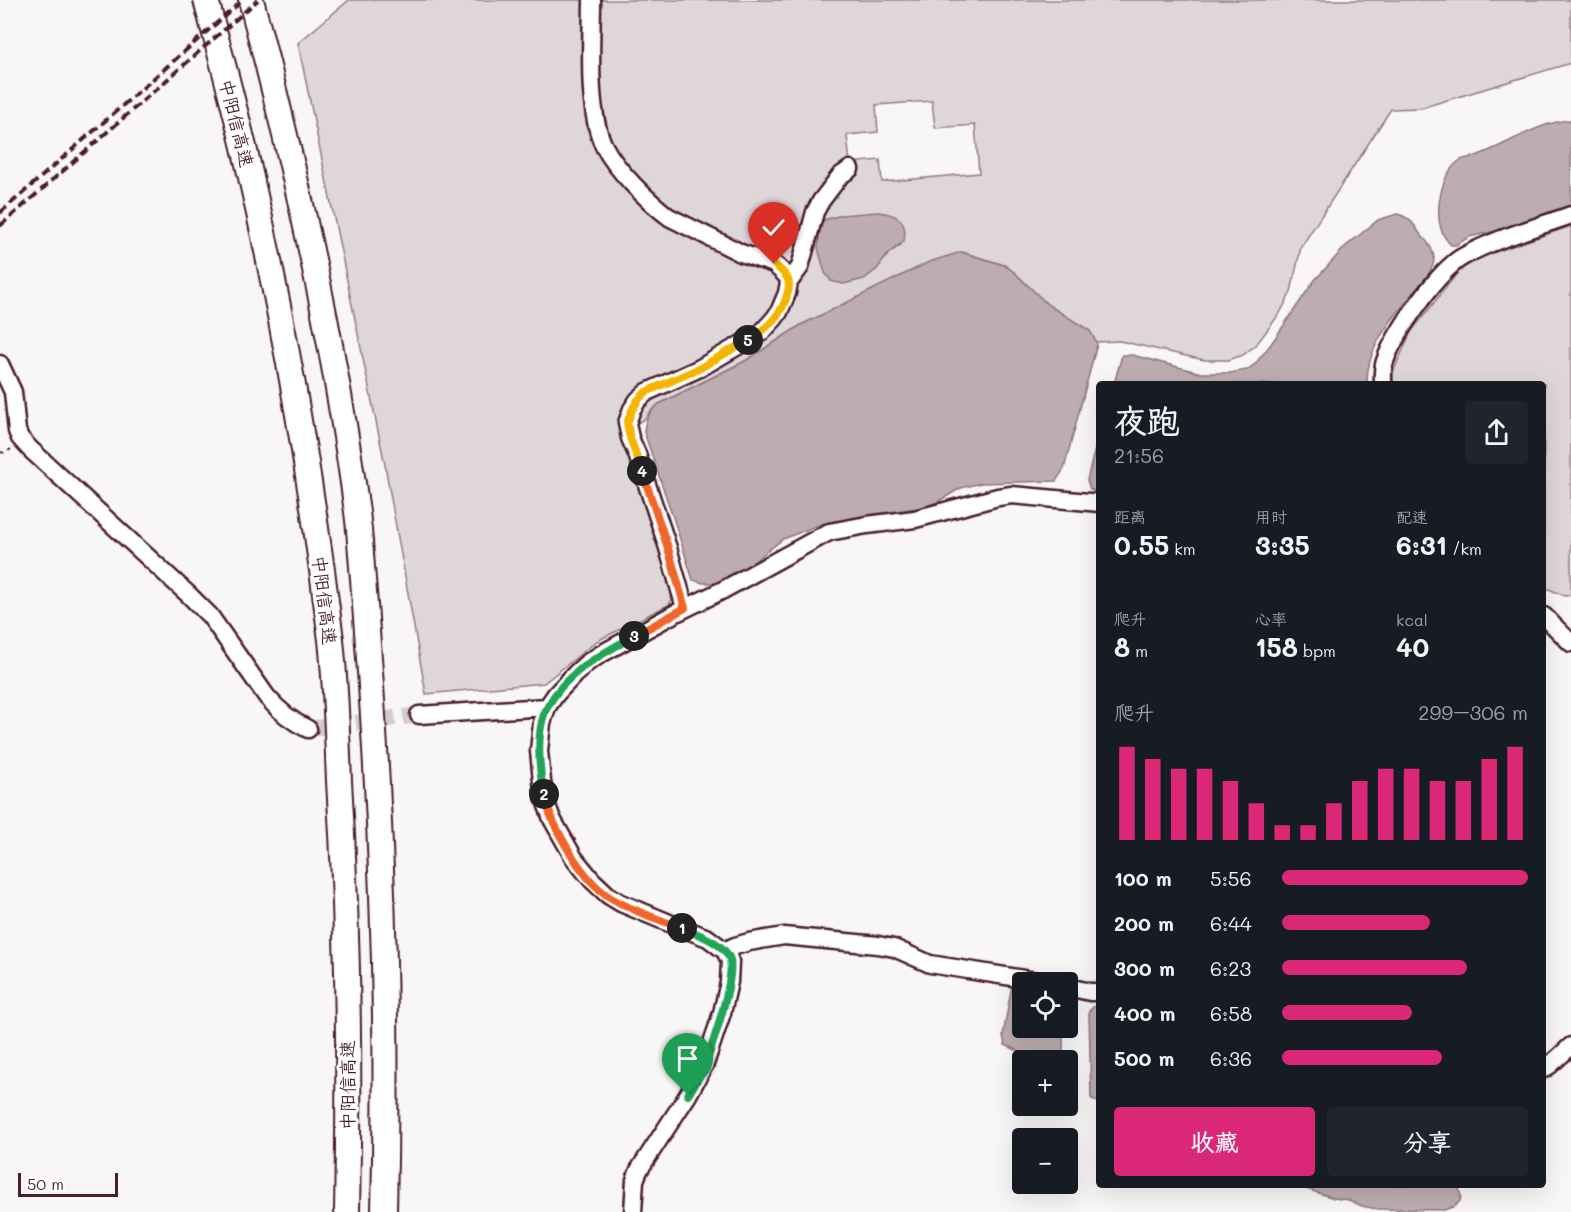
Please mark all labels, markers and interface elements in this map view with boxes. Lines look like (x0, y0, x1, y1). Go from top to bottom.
street label: 中阳信高速 (214, 76, 260, 170)
pin (748, 202, 799, 264)
icon: check (757, 211, 790, 244)
pin: 5 (733, 325, 763, 355)
text: 5 (743, 329, 753, 350)
text: 夜跑 (1114, 398, 1180, 441)
button: share (1465, 401, 1528, 464)
text: 21:56 (1114, 442, 1164, 468)
pin: 4 (627, 456, 657, 486)
text: 4 (637, 460, 647, 481)
text: 距离 (1114, 506, 1146, 527)
text: 用时 (1255, 506, 1287, 527)
text: 配速 (1396, 506, 1428, 527)
text: 0.55 (1114, 528, 1169, 562)
text: 3:35 (1255, 528, 1310, 562)
text: 6:31 (1396, 528, 1447, 562)
text: km (1169, 538, 1195, 559)
text: /km (1447, 538, 1482, 559)
street label: 中阳信高速 (308, 554, 342, 646)
text: 爬升 (1114, 608, 1146, 629)
text: 心率 (1255, 608, 1287, 629)
text: kcal (1396, 609, 1428, 630)
pin: 3 (619, 621, 649, 651)
text: 3 (629, 625, 639, 646)
text: 8 (1114, 630, 1130, 664)
text: 158 (1255, 630, 1298, 664)
text: 40 (1396, 630, 1429, 664)
text: m (1130, 640, 1148, 661)
text: bpm (1298, 640, 1336, 661)
text: 爬升 (1114, 699, 1154, 725)
text: 299–306 m (1418, 699, 1528, 725)
pin: 2 (529, 779, 559, 809)
text: 2 (540, 783, 548, 804)
text: 100 m (1114, 865, 1172, 891)
text: 5:56 (1210, 865, 1252, 891)
text: 200 m (1114, 910, 1174, 936)
text: 6:44 (1210, 910, 1252, 936)
pin: 1 (667, 913, 697, 943)
text: 1 (678, 917, 686, 938)
text: 300 m (1114, 955, 1175, 981)
text: 6:23 (1210, 955, 1251, 981)
map controls (1012, 972, 1078, 1194)
button: locate (1012, 972, 1078, 1038)
text: 400 m (1114, 1000, 1175, 1026)
text: 6:58 (1210, 1000, 1252, 1026)
pin (662, 1033, 713, 1095)
street label: 中阳信高速 (335, 1040, 359, 1130)
icon: arrive (671, 1042, 704, 1075)
text: 500 m (1114, 1045, 1174, 1071)
text: 6:36 (1210, 1045, 1252, 1071)
button: + (1012, 1050, 1078, 1116)
button: 收藏 (1114, 1107, 1315, 1176)
button: 分享 (1327, 1107, 1528, 1176)
button: − (1012, 1128, 1078, 1194)
scale bar (18, 1170, 118, 1198)
text: 50 m (27, 1173, 64, 1194)

